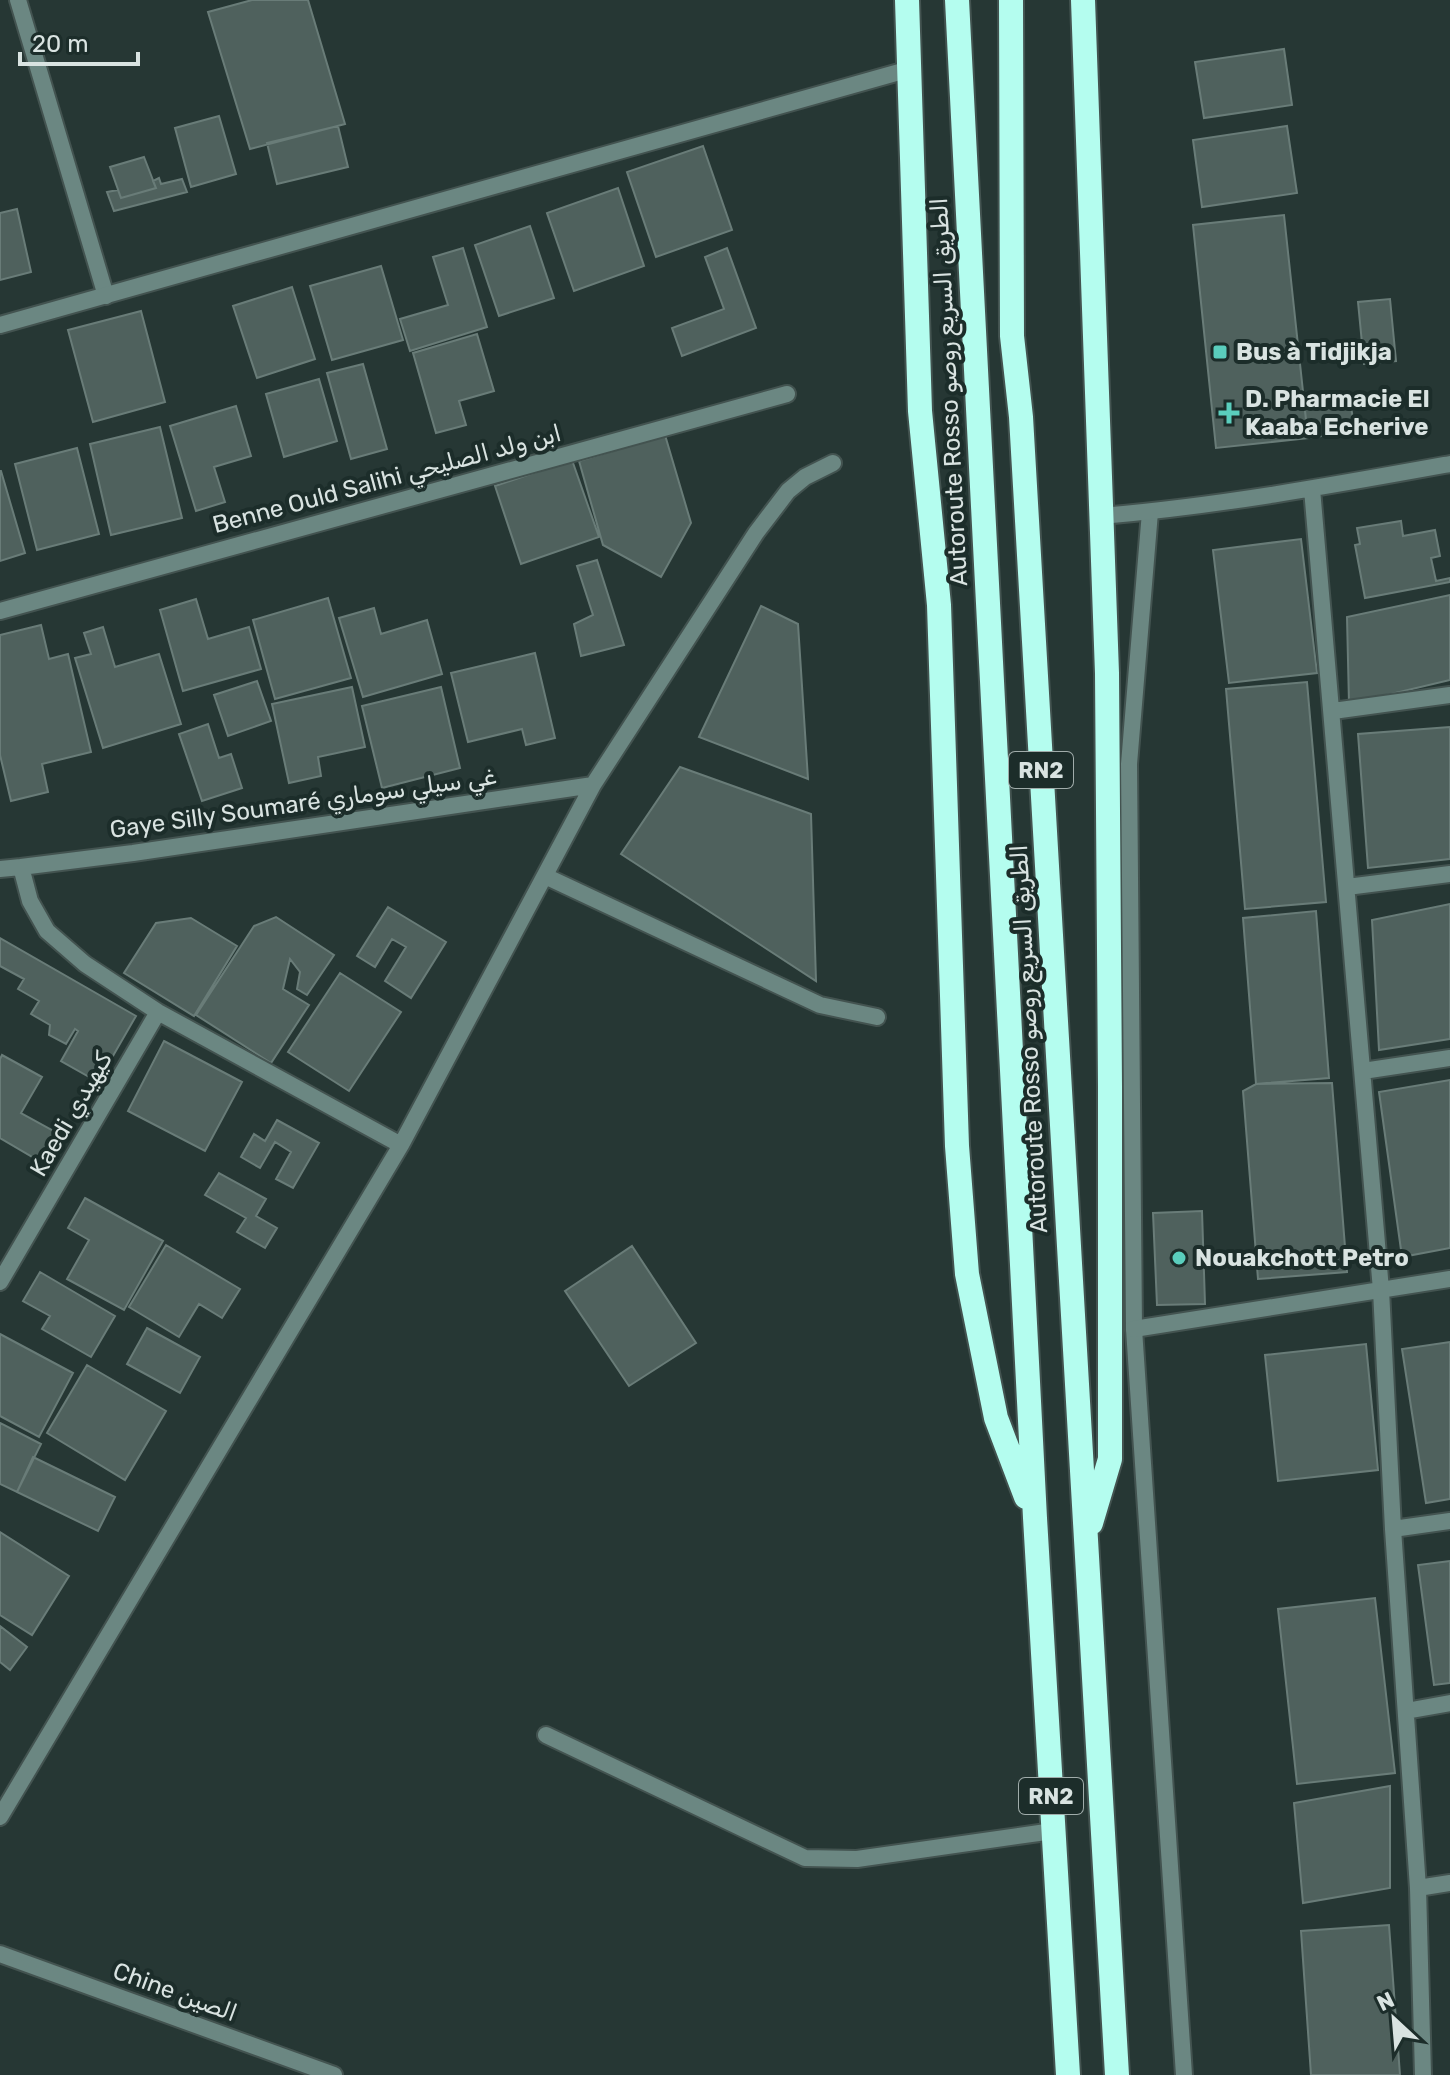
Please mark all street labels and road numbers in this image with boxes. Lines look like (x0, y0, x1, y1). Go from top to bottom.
street label: Autoroute Rosso الطريق السريع روصو (925, 197, 976, 587)
street label: Benne Ould Salihi ابن ولد الصليحي (210, 419, 565, 543)
road number: RN2 (1009, 752, 1073, 788)
street label: Gaye Silly Soumaré غي سيلي سوماري (108, 762, 499, 848)
street label: Autoroute Rosso الطريق السريع روصو (1005, 844, 1056, 1234)
street label: Kaedi كيهيدي (24, 1047, 121, 1183)
road number: RN2 (1019, 1778, 1083, 1814)
street label: Chine الصين (109, 1957, 241, 2027)

